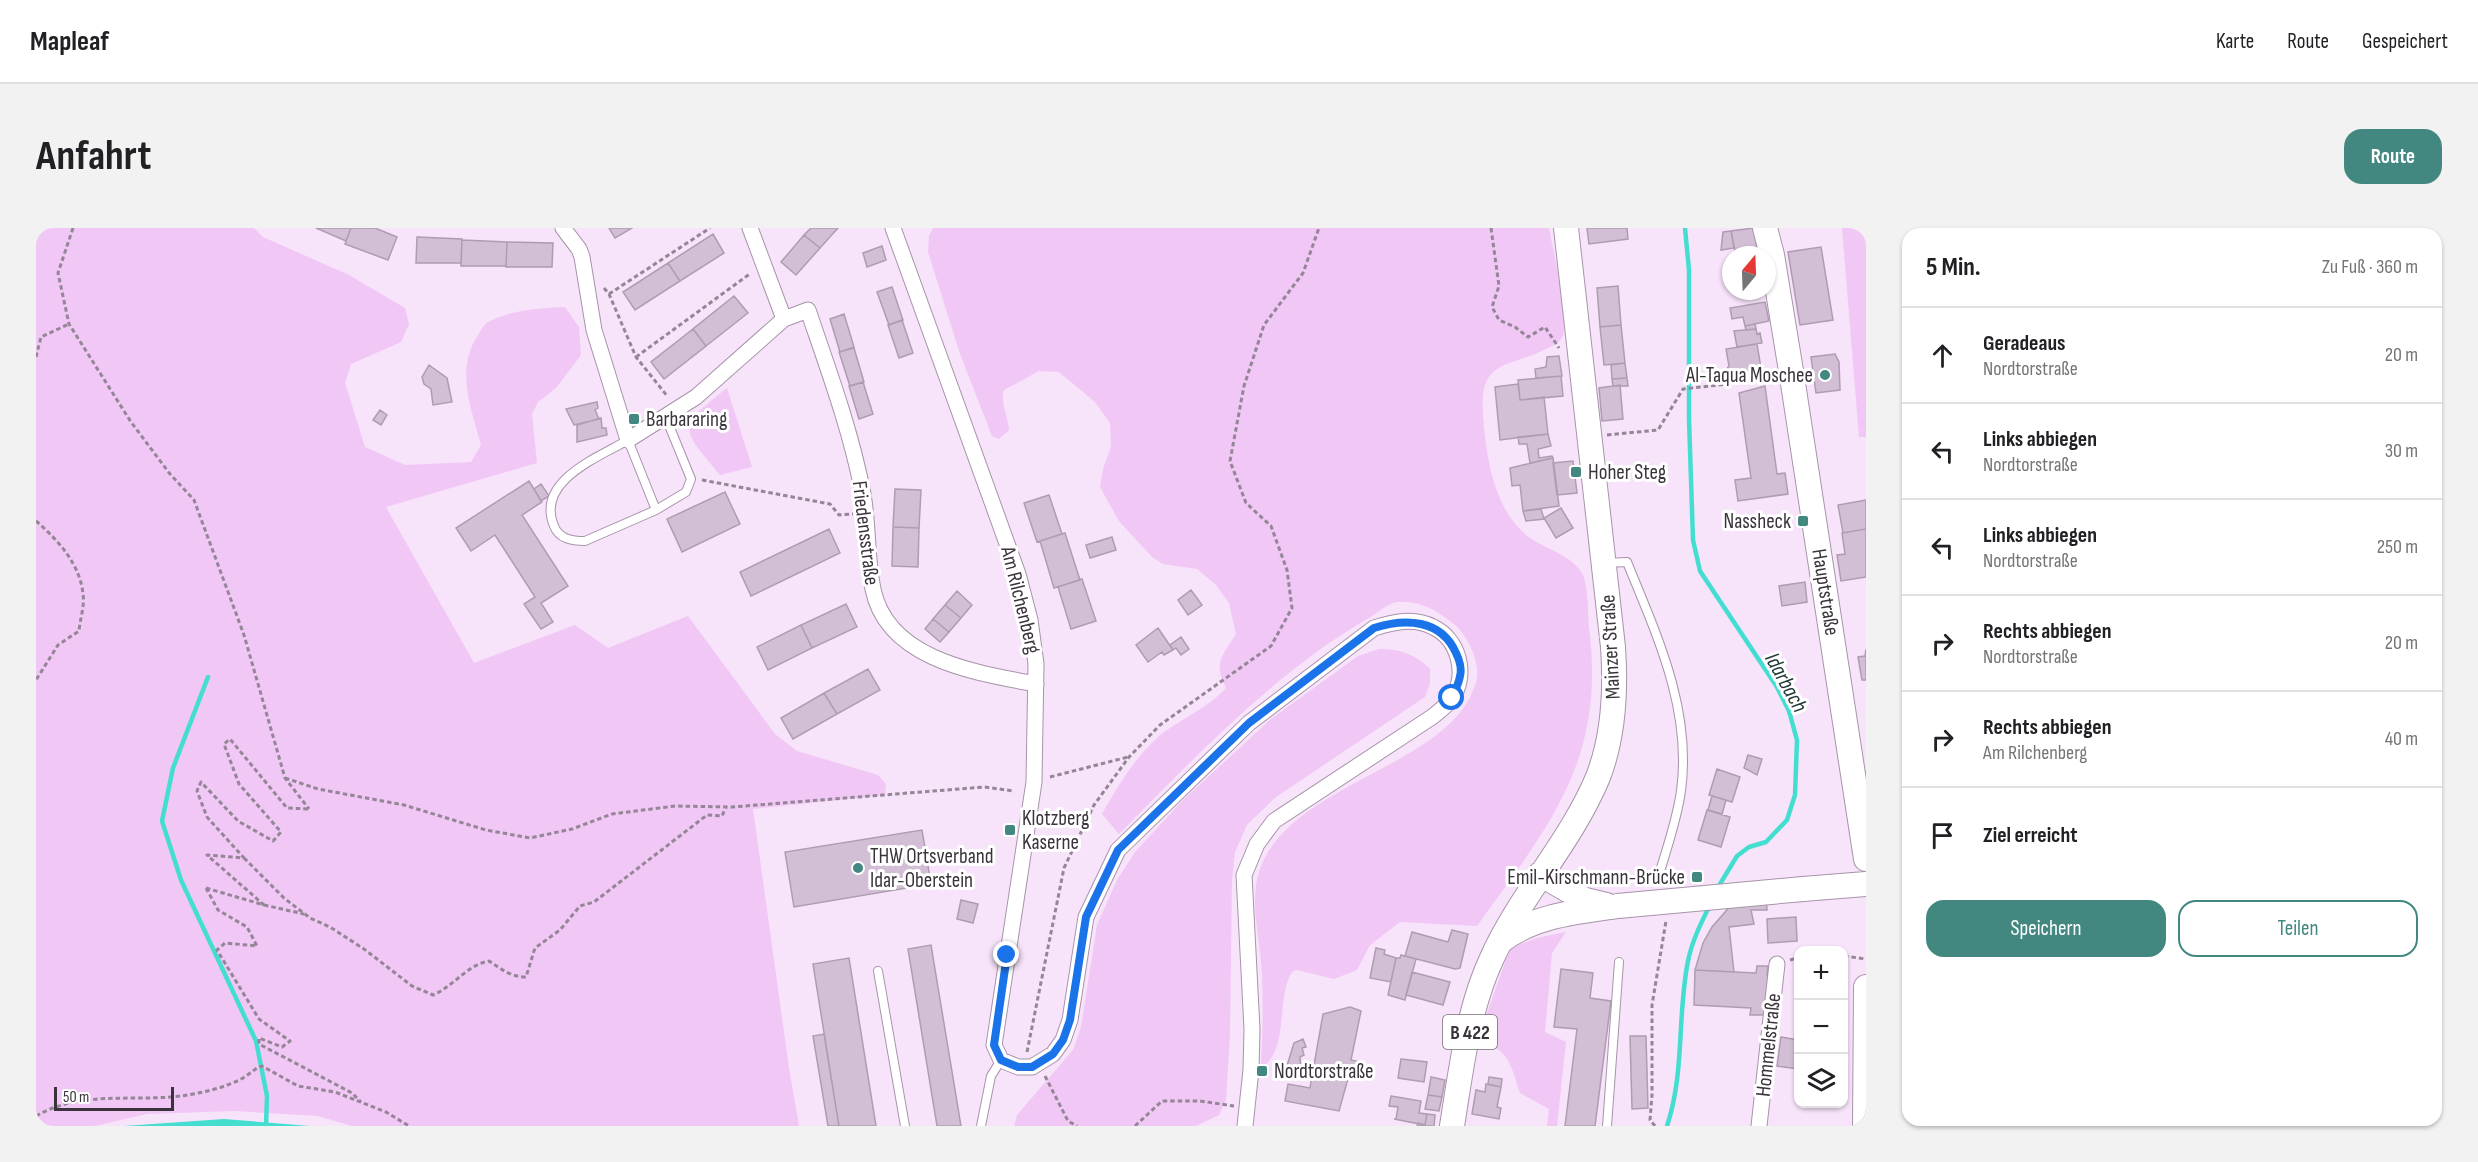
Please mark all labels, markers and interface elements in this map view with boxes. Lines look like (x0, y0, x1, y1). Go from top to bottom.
text: Mapleaf (30, 25, 109, 58)
text: Karte (2216, 29, 2254, 54)
text: Route (2287, 29, 2329, 54)
text: Gespeichert (2362, 29, 2448, 54)
button: Route (2344, 129, 2442, 184)
text: Anfahrt (36, 131, 151, 182)
north arrow (1722, 246, 1776, 300)
text: 5 Min. (1926, 252, 1981, 283)
text: Zu Fuß · 360 m (2322, 255, 2418, 279)
text: Geradeaus (1983, 330, 2066, 357)
icon: ahead (1926, 339, 1959, 372)
text: 20 m (2385, 343, 2418, 367)
text: Nordtorstraße (1983, 357, 2078, 381)
place label: Al-Taqua Moschee (1685, 363, 1813, 388)
marker: Al-Taqua Moschee (1818, 368, 1832, 382)
place label: Barbararing (646, 407, 727, 432)
marker: Barbararing (627, 412, 641, 426)
text: Links abbiegen (1983, 426, 2097, 453)
icon: left (1926, 435, 1959, 468)
text: 30 m (2385, 439, 2418, 463)
text: Nordtorstraße (1983, 453, 2078, 477)
place label: Hoher Steg (1588, 460, 1666, 485)
marker: Hoher Steg (1569, 465, 1583, 479)
street label: Friedensstraße (847, 480, 884, 587)
place label: Nassheck (1724, 509, 1791, 534)
marker: Nassheck (1796, 514, 1810, 528)
text: Links abbiegen (1983, 522, 2097, 549)
icon: left (1926, 531, 1959, 564)
text: 250 m (2377, 535, 2418, 559)
street label: Am Rilchenberg (995, 543, 1046, 656)
street label: Hauptstraße (1806, 547, 1845, 637)
text: Nordtorstraße (1983, 549, 2078, 573)
street label: Mainzer Straße (1595, 594, 1626, 700)
text: Rechts abbiegen (1983, 618, 2112, 645)
icon: right (1926, 627, 1959, 660)
text: 20 m (2385, 631, 2418, 655)
text: Nordtorstraße (1983, 645, 2078, 669)
water label: Idarbach (1758, 648, 1813, 717)
route start (1438, 684, 1464, 710)
text: Rechts abbiegen (1983, 714, 2112, 741)
icon: right (1926, 723, 1959, 756)
text: 40 m (2385, 727, 2418, 751)
text: Am Rilchenberg (1983, 741, 2087, 765)
place label: Klotzberg Kaserne (1022, 806, 1089, 855)
icon: arrive (1926, 819, 1959, 852)
text: Ziel erreicht (1983, 822, 2078, 849)
marker: Klotzberg Kaserne (1003, 823, 1017, 837)
place label: THW Ortsverband Idar-Oberstein (870, 844, 994, 893)
marker: THW Ortsverband Idar-Oberstein (851, 861, 865, 875)
place label: Emil-Kirschmann-Brücke (1507, 865, 1685, 890)
marker: Emil-Kirschmann-Brücke (1690, 870, 1704, 884)
button: Speichern (1926, 900, 2166, 957)
button: Teilen (2178, 900, 2418, 957)
route end (993, 941, 1019, 967)
map controls (1794, 946, 1848, 1108)
button: + (1794, 946, 1848, 1000)
street label: Hommelstraße (1751, 992, 1786, 1098)
button: − (1794, 1000, 1848, 1054)
road number: B 422 (1443, 1015, 1497, 1049)
button: layers (1794, 1054, 1848, 1108)
place label: Nordtorstraße (1274, 1059, 1374, 1084)
marker: Nordtorstraße (1255, 1064, 1269, 1078)
scale bar (54, 1084, 174, 1112)
text: 50 m (63, 1088, 89, 1107)

